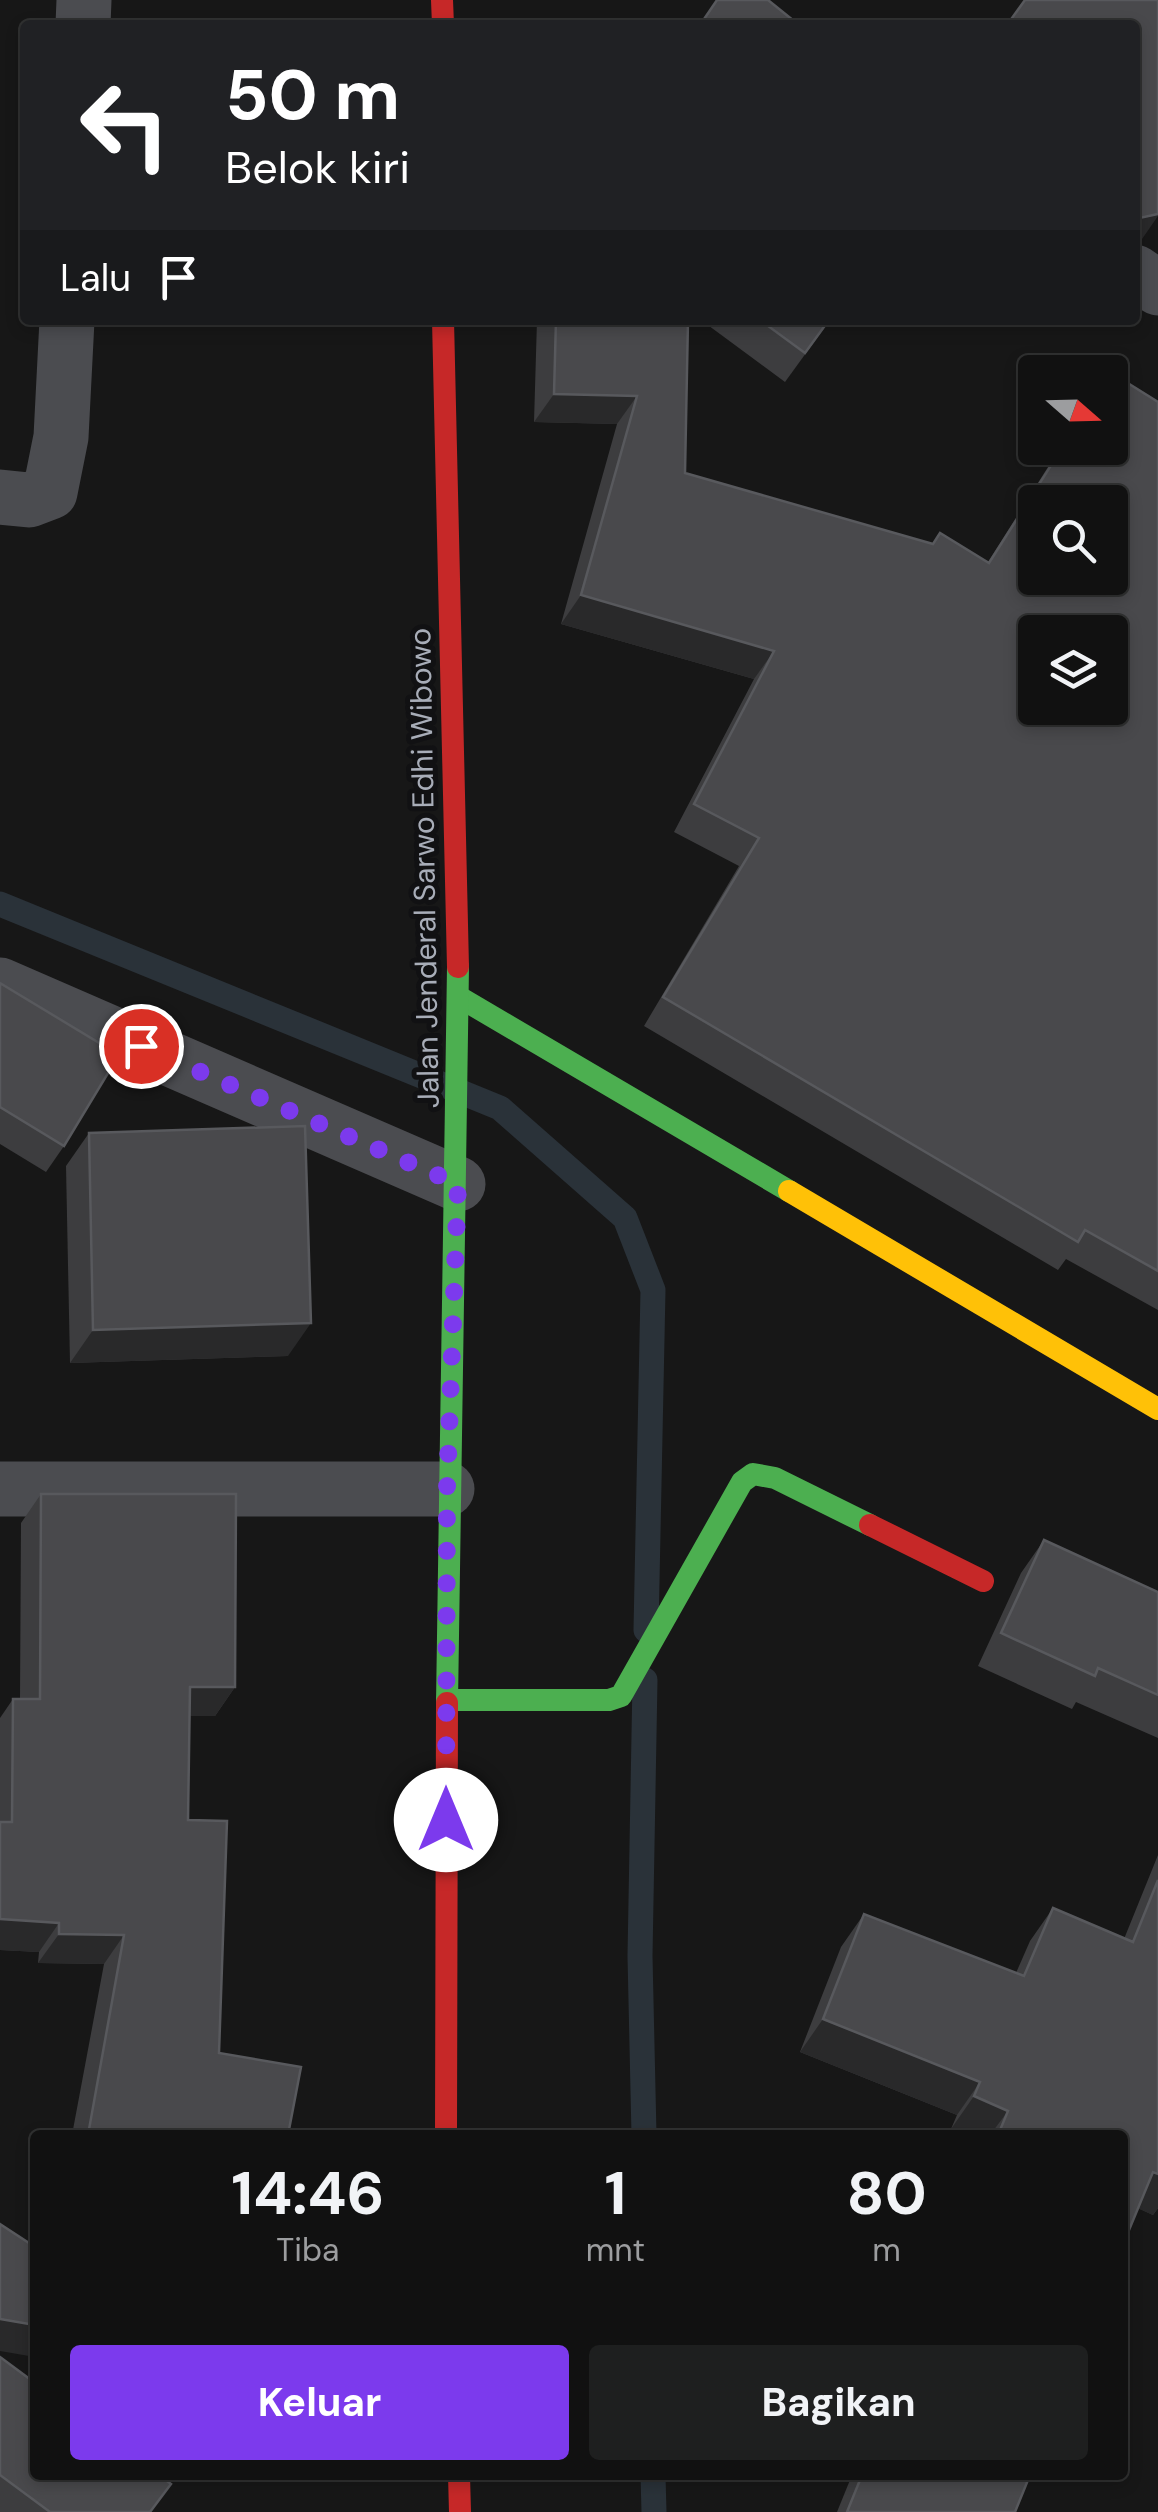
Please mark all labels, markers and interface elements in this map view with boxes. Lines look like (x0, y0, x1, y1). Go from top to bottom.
text: 50 m (225, 50, 400, 141)
icon: left (60, 60, 190, 190)
text: Belok kiri (225, 138, 410, 197)
icon: arrive (151, 250, 206, 305)
text: Lalu (60, 253, 131, 303)
north arrow (1018, 355, 1128, 465)
map controls (1018, 355, 1128, 725)
button: search (1018, 485, 1128, 595)
button: layers (1018, 615, 1128, 725)
street label: Jalan Jenderal Sarwo Edhi Wibowo (400, 628, 448, 1108)
pin (99, 1004, 184, 1089)
icon: arrive (114, 1019, 169, 1074)
position arrow (394, 1768, 498, 1872)
text: 14:46 (231, 2154, 384, 2233)
text: 1 (605, 2154, 626, 2233)
text: 80 (846, 2154, 927, 2233)
text: Tiba (276, 2229, 339, 2271)
text: mnt (586, 2229, 645, 2271)
text: m (872, 2229, 901, 2271)
button: Keluar (70, 2345, 569, 2460)
button: Bagikan (589, 2345, 1088, 2460)

